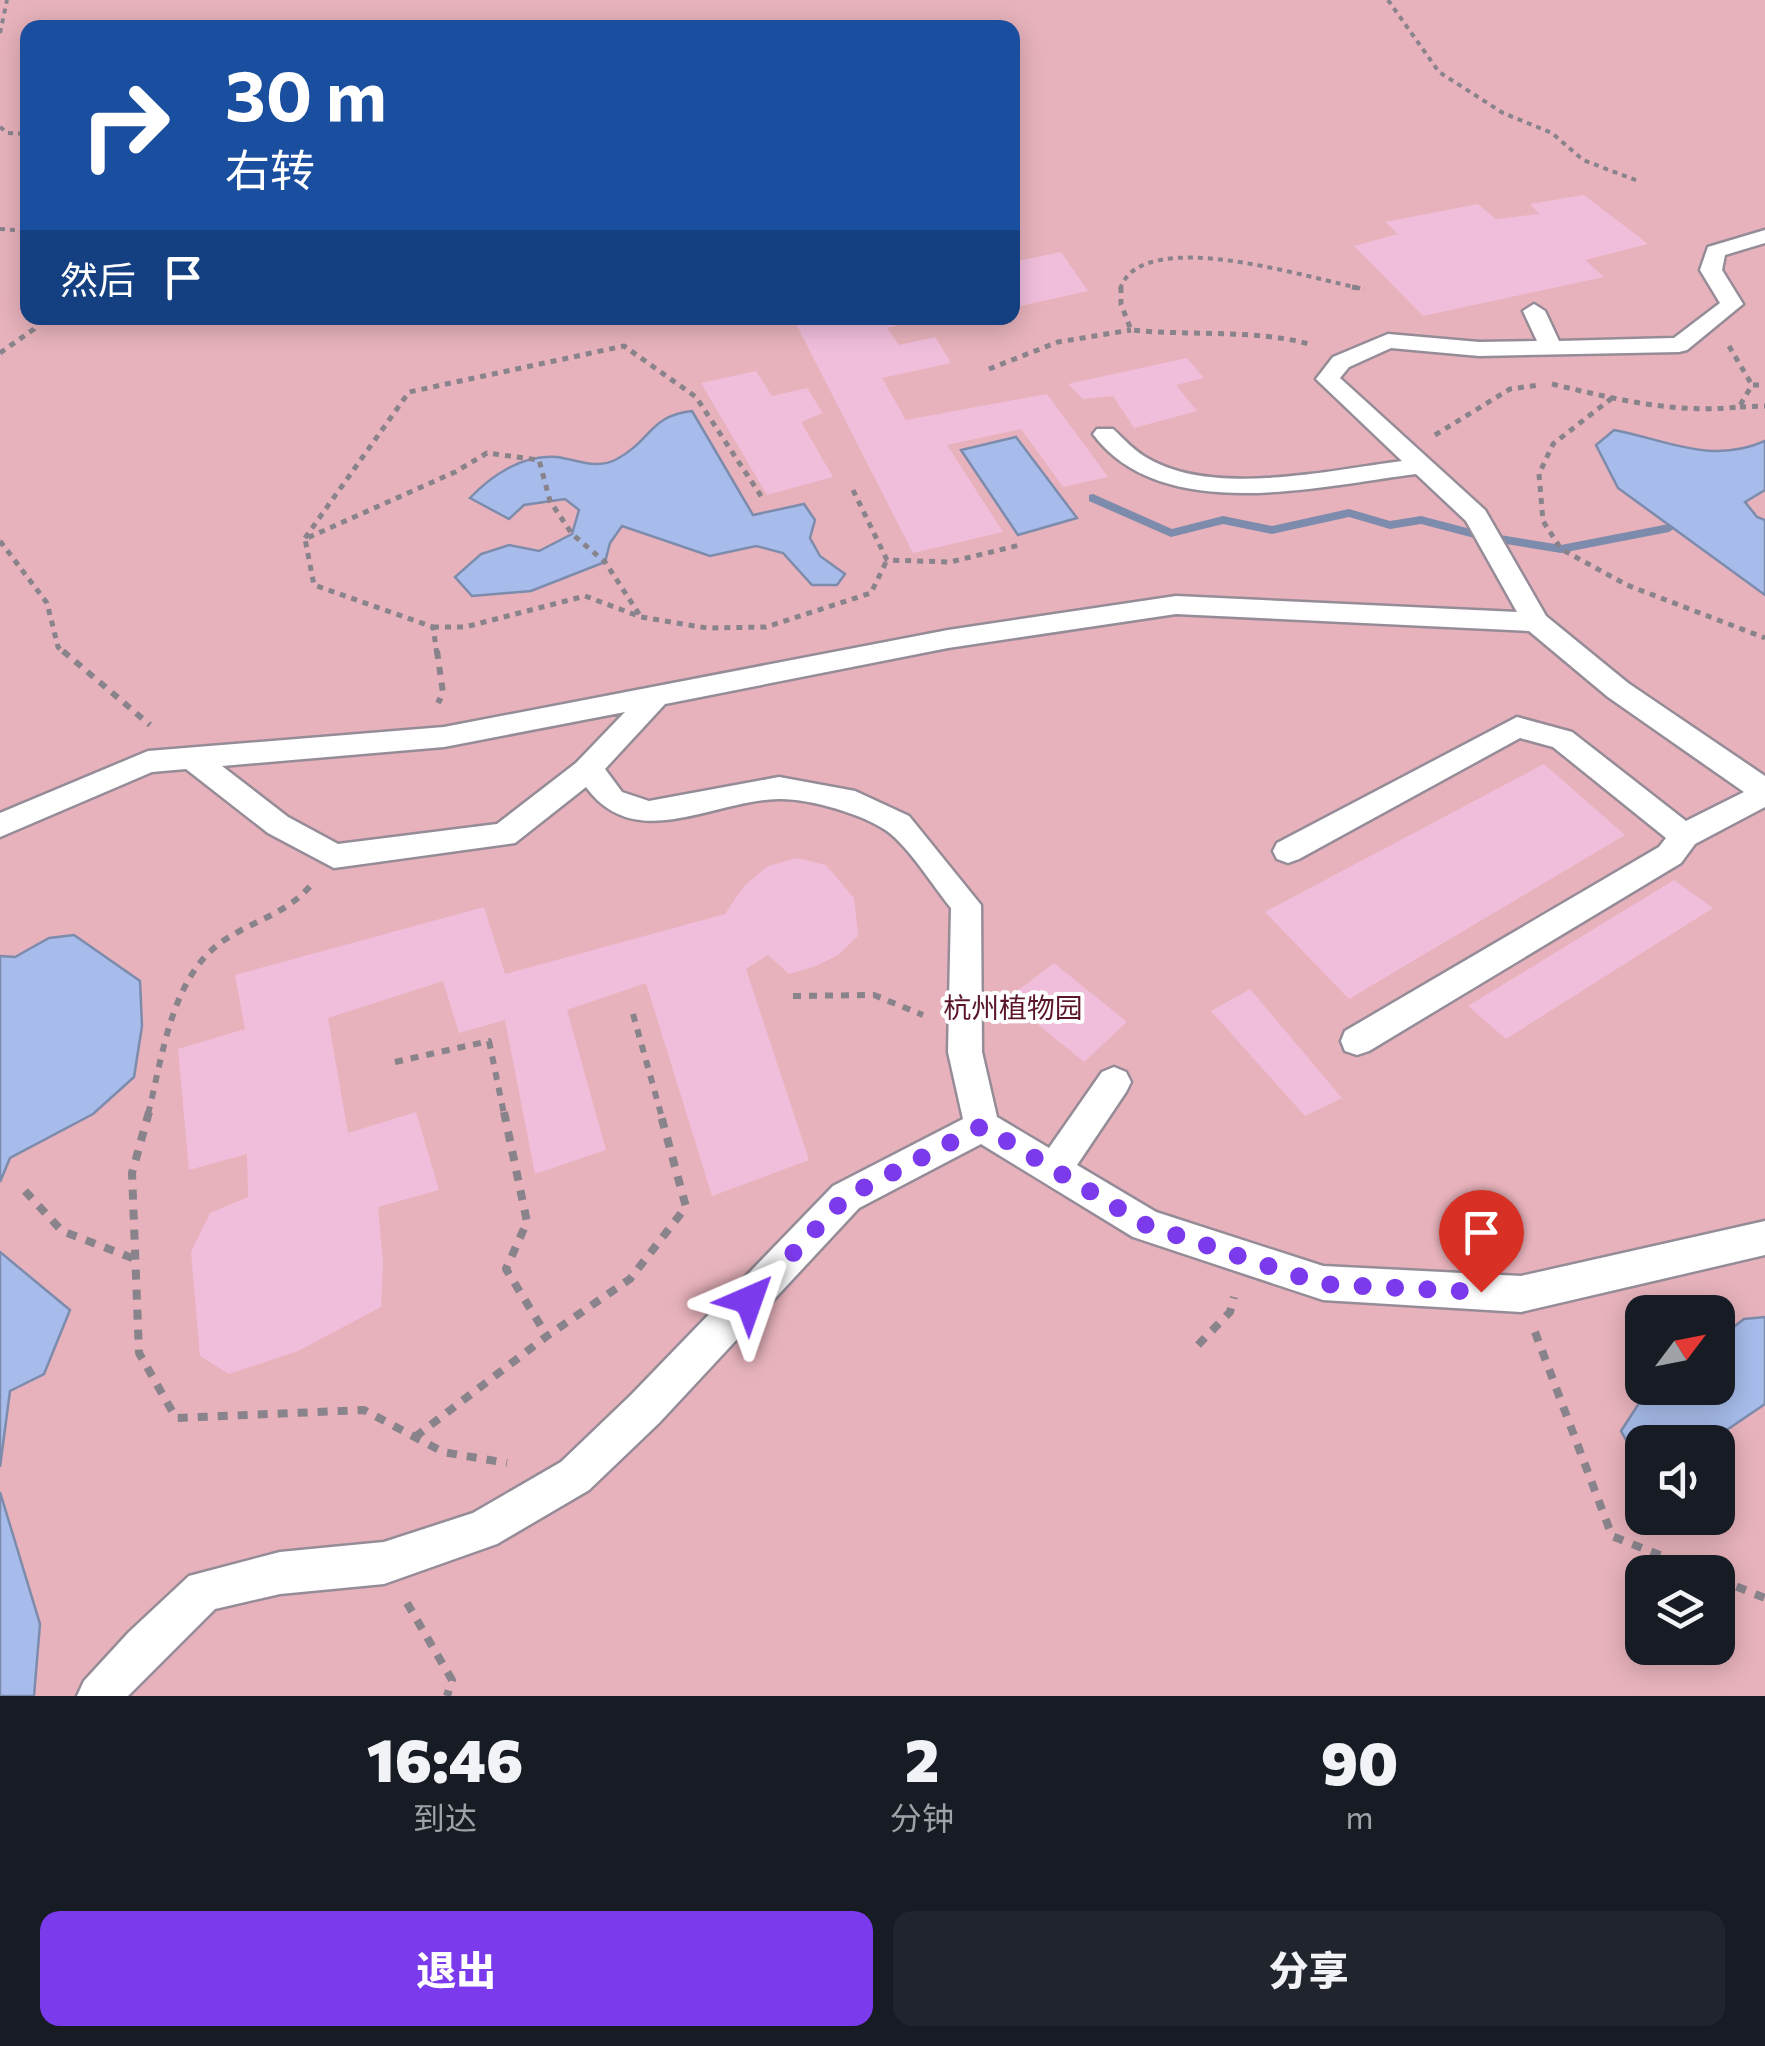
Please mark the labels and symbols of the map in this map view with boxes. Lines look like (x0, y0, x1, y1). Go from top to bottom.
park label: 杭州植物园 (943, 990, 1083, 1024)
pin (1439, 1190, 1524, 1293)
position arrow (697, 1248, 801, 1352)
north arrow (1625, 1295, 1735, 1405)

